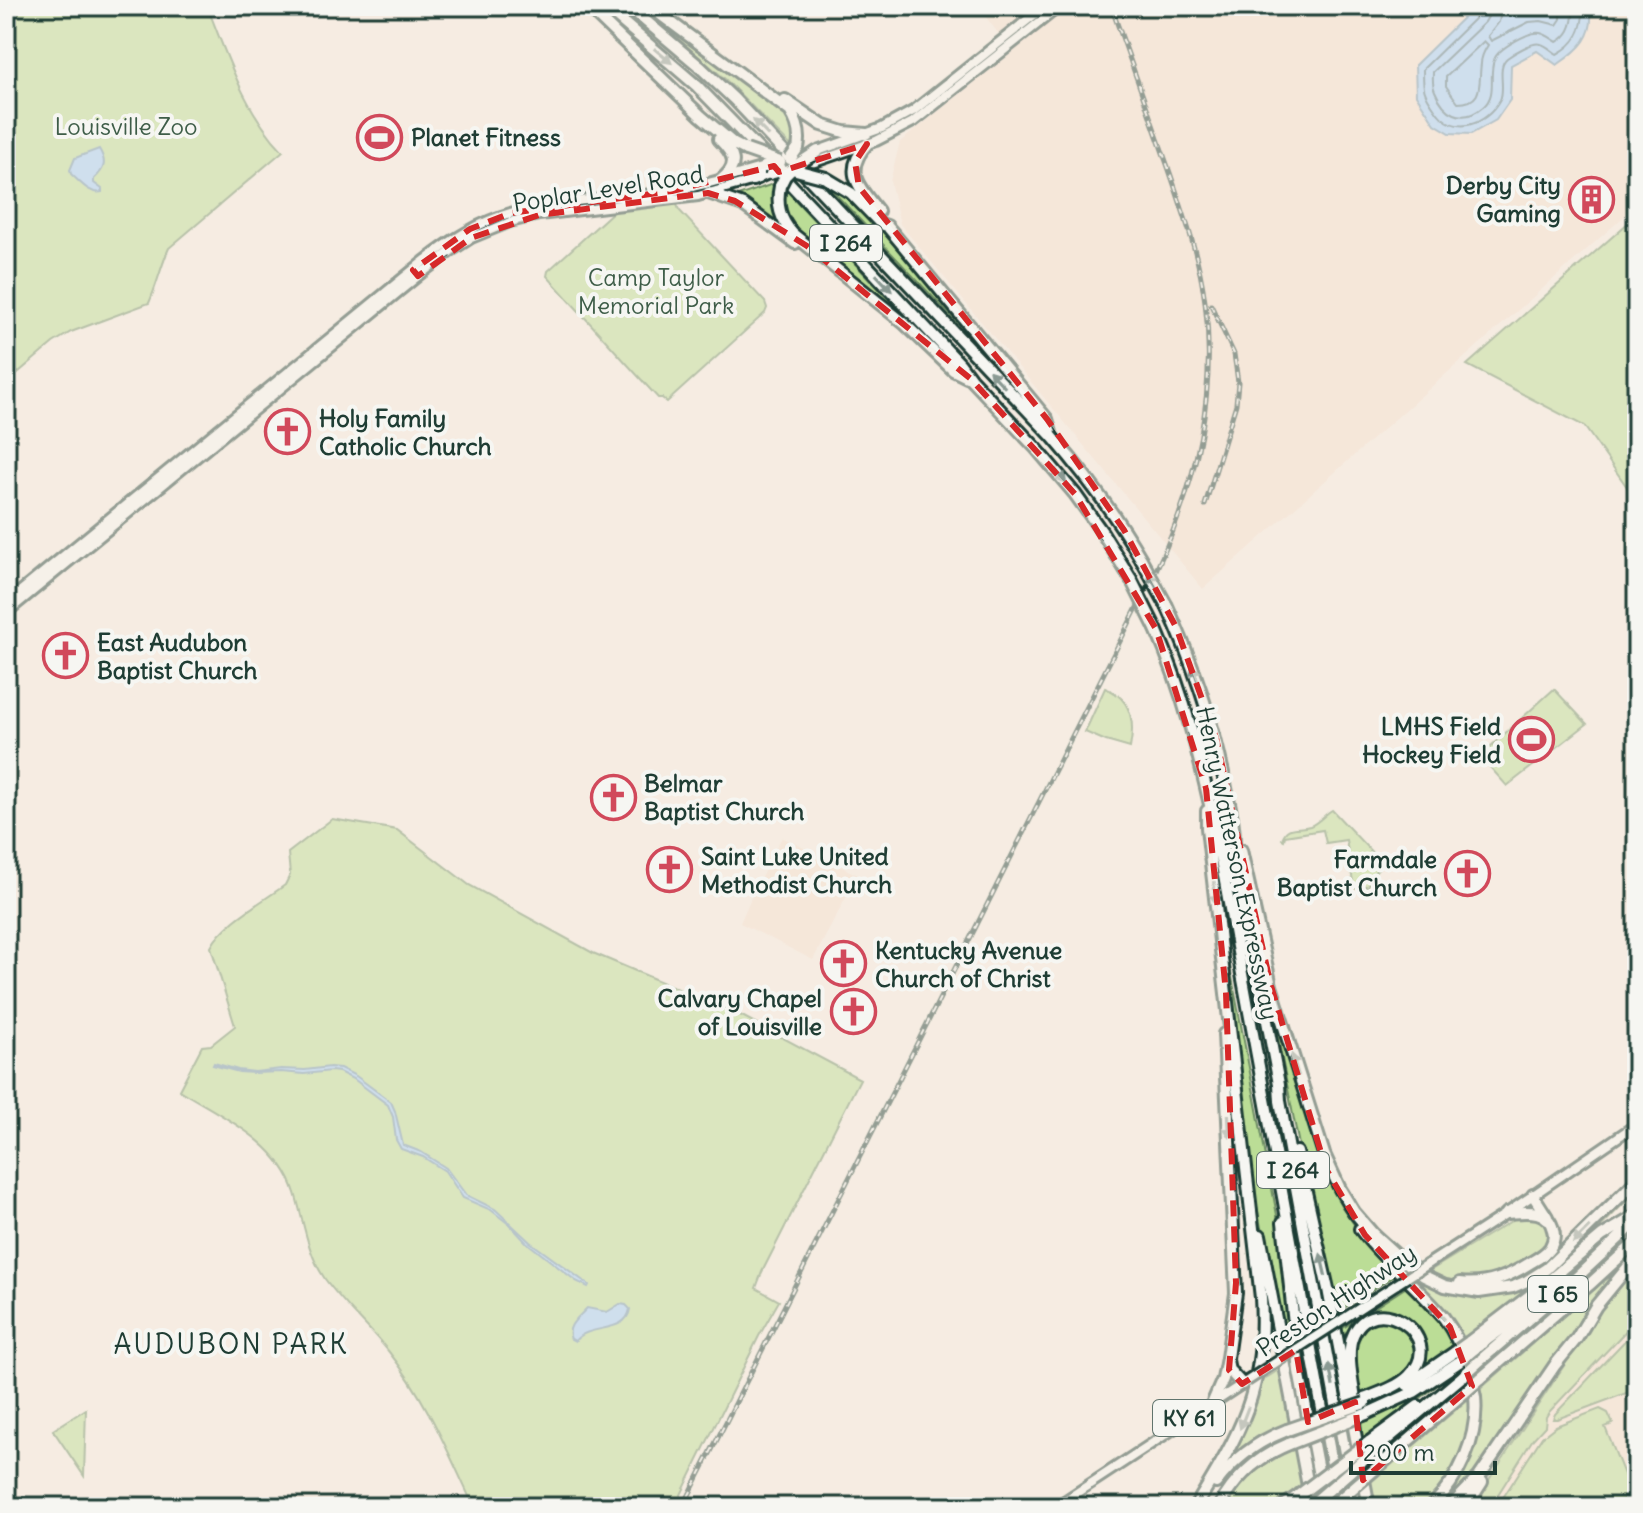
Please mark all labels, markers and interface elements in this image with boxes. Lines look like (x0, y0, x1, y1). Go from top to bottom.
one-way arrow (653, 47, 673, 64)
park label: Louisville Zoo (54, 111, 198, 141)
sports icon: Planet Fitness (356, 113, 404, 161)
one-way arrow (753, 119, 771, 138)
place label: Planet Fitness (411, 122, 561, 152)
street label: Poplar Level Road (510, 158, 706, 218)
place label: Derby City Gaming (1446, 170, 1561, 228)
building icon: Derby City Gaming (1568, 175, 1616, 223)
road number: I 264 (810, 225, 882, 261)
park label: Camp Taylor Memorial Park (578, 262, 734, 320)
one-way arrow (874, 273, 892, 292)
one-way arrow (988, 369, 1006, 388)
place label: Holy Family Catholic Church (319, 403, 492, 461)
church icon: Holy Family Catholic Church (264, 408, 312, 456)
one-way arrow (1050, 464, 1067, 484)
one-way arrow (1148, 571, 1161, 594)
place label: East Audubon Baptist Church (97, 627, 257, 685)
church icon: East Audubon Baptist Church (42, 632, 90, 680)
one-way arrow (1189, 664, 1202, 688)
street label: Henry Watterson Expressway (1190, 703, 1286, 1023)
place label: LMHS Field Hockey Field (1362, 711, 1501, 769)
sports icon: LMHS Field Hockey Field (1508, 716, 1556, 764)
place label: Belmar Baptist Church (644, 768, 804, 826)
church icon: Belmar Baptist Church (589, 773, 637, 821)
place label: Saint Luke United Methodist Church (701, 841, 892, 899)
place label: Farmdale Baptist Church (1277, 844, 1437, 902)
church icon: Saint Luke United Methodist Church (646, 846, 694, 894)
church icon: Farmdale Baptist Church (1444, 849, 1492, 897)
one-way arrow (1208, 881, 1221, 906)
place label: Kentucky Avenue Church of Christ (875, 935, 1062, 993)
church icon: Kentucky Avenue Church of Christ (820, 940, 868, 988)
place label: Calvary Chapel of Louisville (658, 983, 822, 1041)
church icon: Calvary Chapel of Louisville (829, 988, 877, 1036)
one-way arrow (1288, 1053, 1301, 1077)
one-way arrow (1222, 1114, 1235, 1139)
road number: I 264 (1257, 1152, 1329, 1188)
one-way arrow (1573, 1225, 1591, 1244)
street label: Preston Highway (1251, 1237, 1421, 1363)
one-way arrow (1316, 1253, 1329, 1278)
road number: I 65 (1528, 1276, 1588, 1312)
one-way arrow (1428, 1302, 1446, 1321)
district label: AUDUBON PARK (113, 1326, 349, 1362)
one-way arrow (1324, 1362, 1336, 1387)
road number: KY 61 (1153, 1400, 1225, 1436)
one-way arrow (1237, 1406, 1250, 1430)
scale bar (1351, 1425, 1495, 1475)
text: 200 m (1363, 1437, 1435, 1467)

